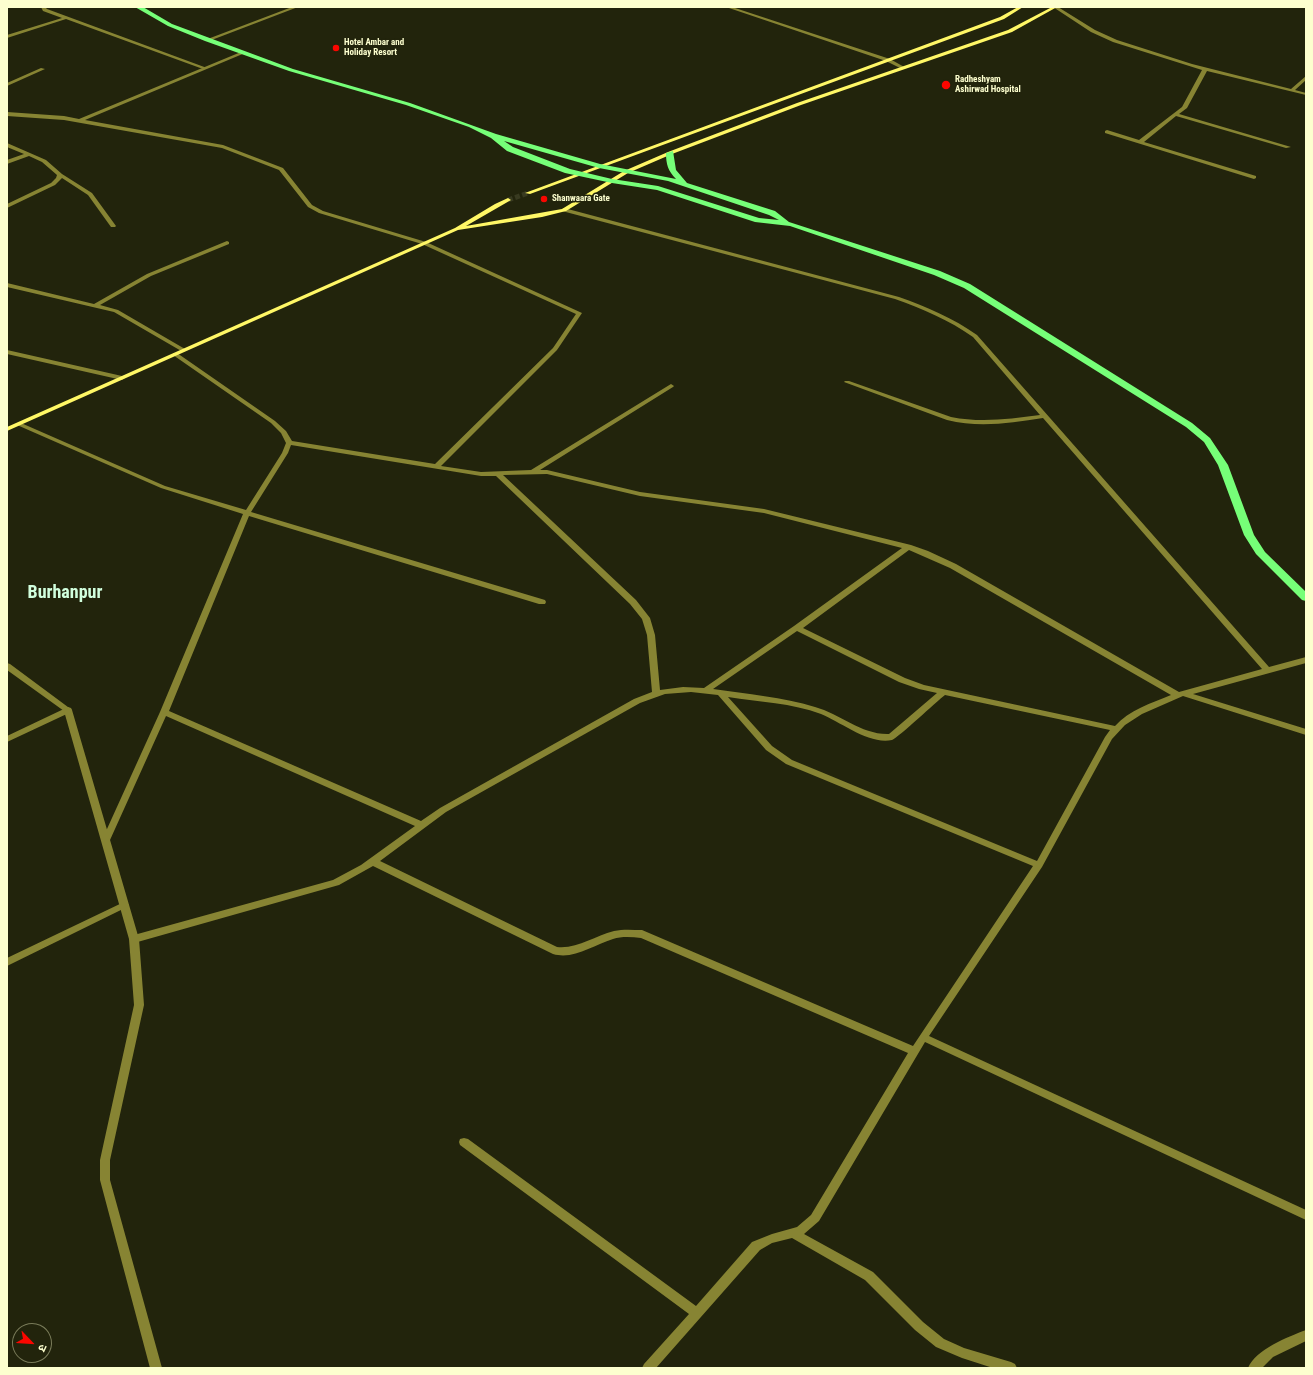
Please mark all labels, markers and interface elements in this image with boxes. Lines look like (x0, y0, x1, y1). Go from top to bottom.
place label: Hotel Ambar and Holiday Resort (344, 38, 404, 59)
marker: Hotel Ambar and Holiday Resort (331, 43, 341, 53)
place label: Radheshyam Ashirwad Hospital (955, 75, 1021, 96)
marker: Radheshyam Ashirwad Hospital (940, 79, 952, 91)
marker: Shanwaara Gate (539, 194, 549, 204)
place label: Shanwaara Gate (552, 194, 610, 204)
district label: Burhanpur (28, 582, 102, 604)
north arrow (12, 1323, 52, 1363)
text: उ (35, 1342, 50, 1354)

